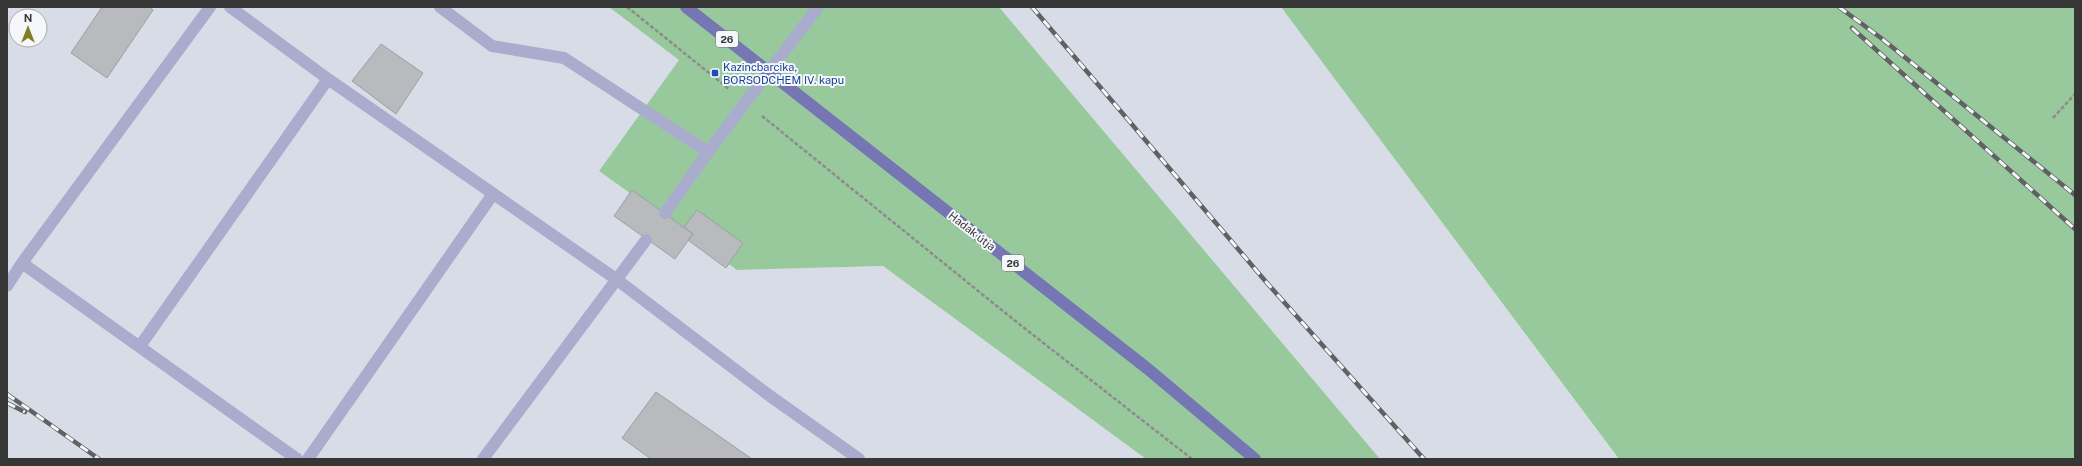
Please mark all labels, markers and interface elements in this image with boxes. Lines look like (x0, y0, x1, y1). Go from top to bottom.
north arrow (8, 8, 48, 48)
text: N (24, 12, 32, 24)
road number: 26 (716, 31, 738, 47)
place label: Kazincbarcika, BORSODCHEM IV. kapu (723, 61, 844, 86)
marker: Kazincbarcika, BORSODCHEM IV. kapu (710, 68, 720, 78)
street label: Hadak útja (946, 209, 998, 253)
road number: 26 (1002, 255, 1024, 271)

